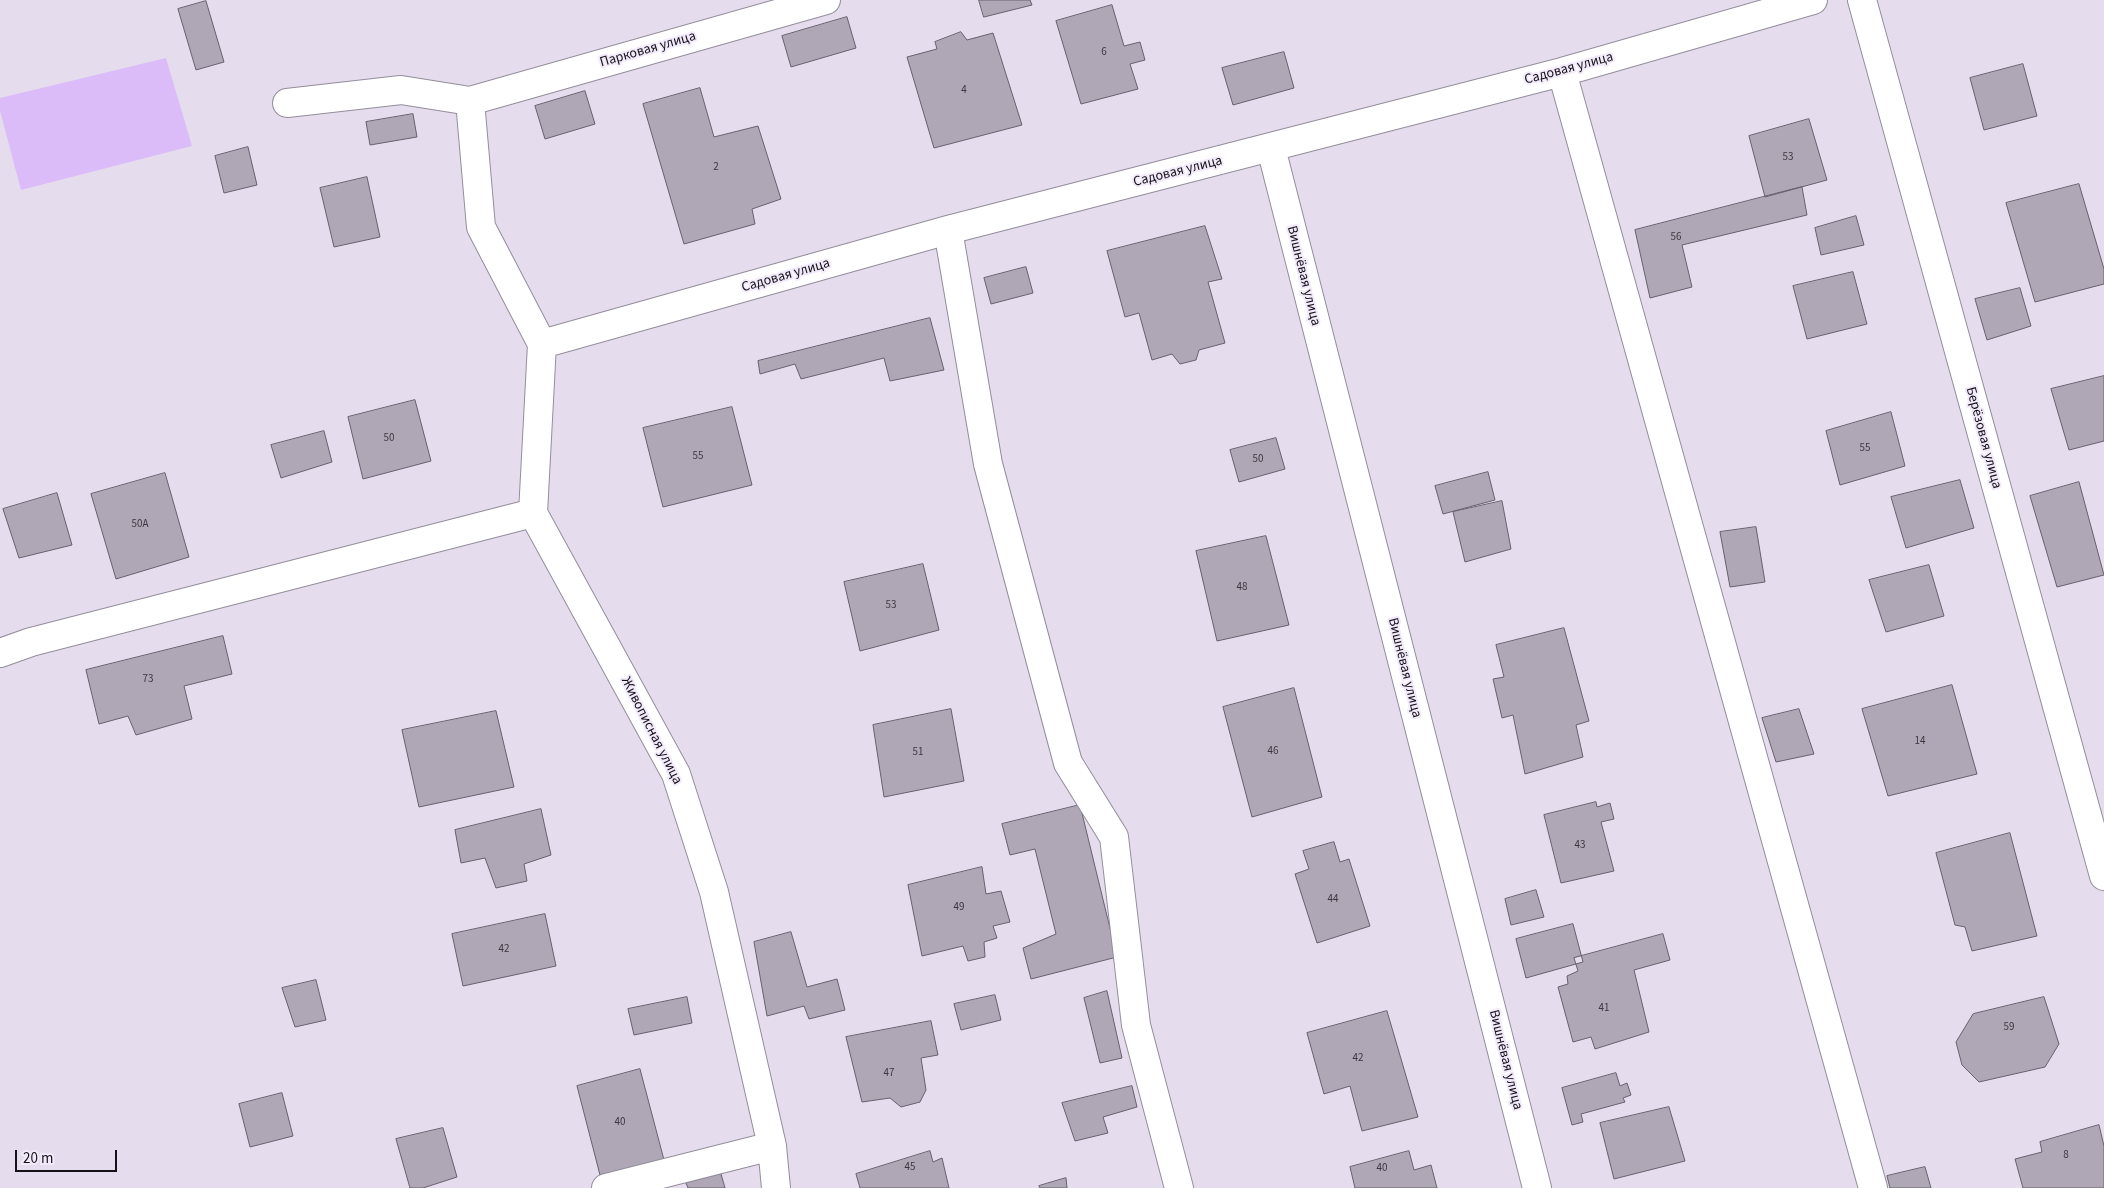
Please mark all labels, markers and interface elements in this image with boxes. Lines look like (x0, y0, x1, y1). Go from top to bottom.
street label: Парковая улица (598, 28, 698, 72)
house number: 6 (1101, 46, 1107, 60)
street label: Садовая улица (1523, 49, 1615, 89)
house number: 4 (961, 84, 967, 98)
house number: 53 (1783, 151, 1793, 165)
street label: Садовая улица (1132, 153, 1224, 191)
house number: 2 (713, 161, 719, 175)
street label: Вишнёвая улица (1282, 224, 1324, 328)
house number: 56 (1671, 231, 1681, 245)
street label: Садовая улица (740, 255, 832, 297)
street label: Берёзовая улица (1961, 385, 2005, 491)
house number: 50 (384, 432, 394, 446)
house number: 55 (1860, 442, 1870, 456)
house number: 55 (693, 450, 703, 464)
house number: 50 (1253, 453, 1263, 467)
house number: 50А (132, 518, 148, 532)
house number: 48 (1237, 581, 1247, 595)
house number: 53 (886, 599, 896, 613)
street label: Вишнёвая улица (1383, 616, 1425, 720)
house number: 73 (143, 673, 153, 687)
street label: Живописная улица (617, 675, 685, 787)
house number: 14 (1915, 735, 1925, 749)
house number: 46 (1268, 745, 1278, 759)
house number: 51 (913, 746, 923, 760)
house number: 43 (1575, 839, 1585, 853)
house number: 44 (1328, 893, 1338, 907)
house number: 49 (954, 901, 964, 915)
house number: 42 (499, 943, 509, 957)
house number: 41 (1599, 1002, 1609, 1016)
street label: Вишнёвая улица (1484, 1008, 1526, 1112)
house number: 59 (2004, 1021, 2014, 1035)
house number: 42 (1353, 1052, 1363, 1066)
house number: 47 (884, 1067, 894, 1081)
house number: 40 (615, 1116, 625, 1130)
scale bar (18, 1140, 120, 1172)
text: 20 m (23, 1148, 53, 1169)
house number: 8 (2063, 1149, 2069, 1163)
house number: 45 (905, 1161, 915, 1175)
house number: 40 (1377, 1162, 1387, 1176)

